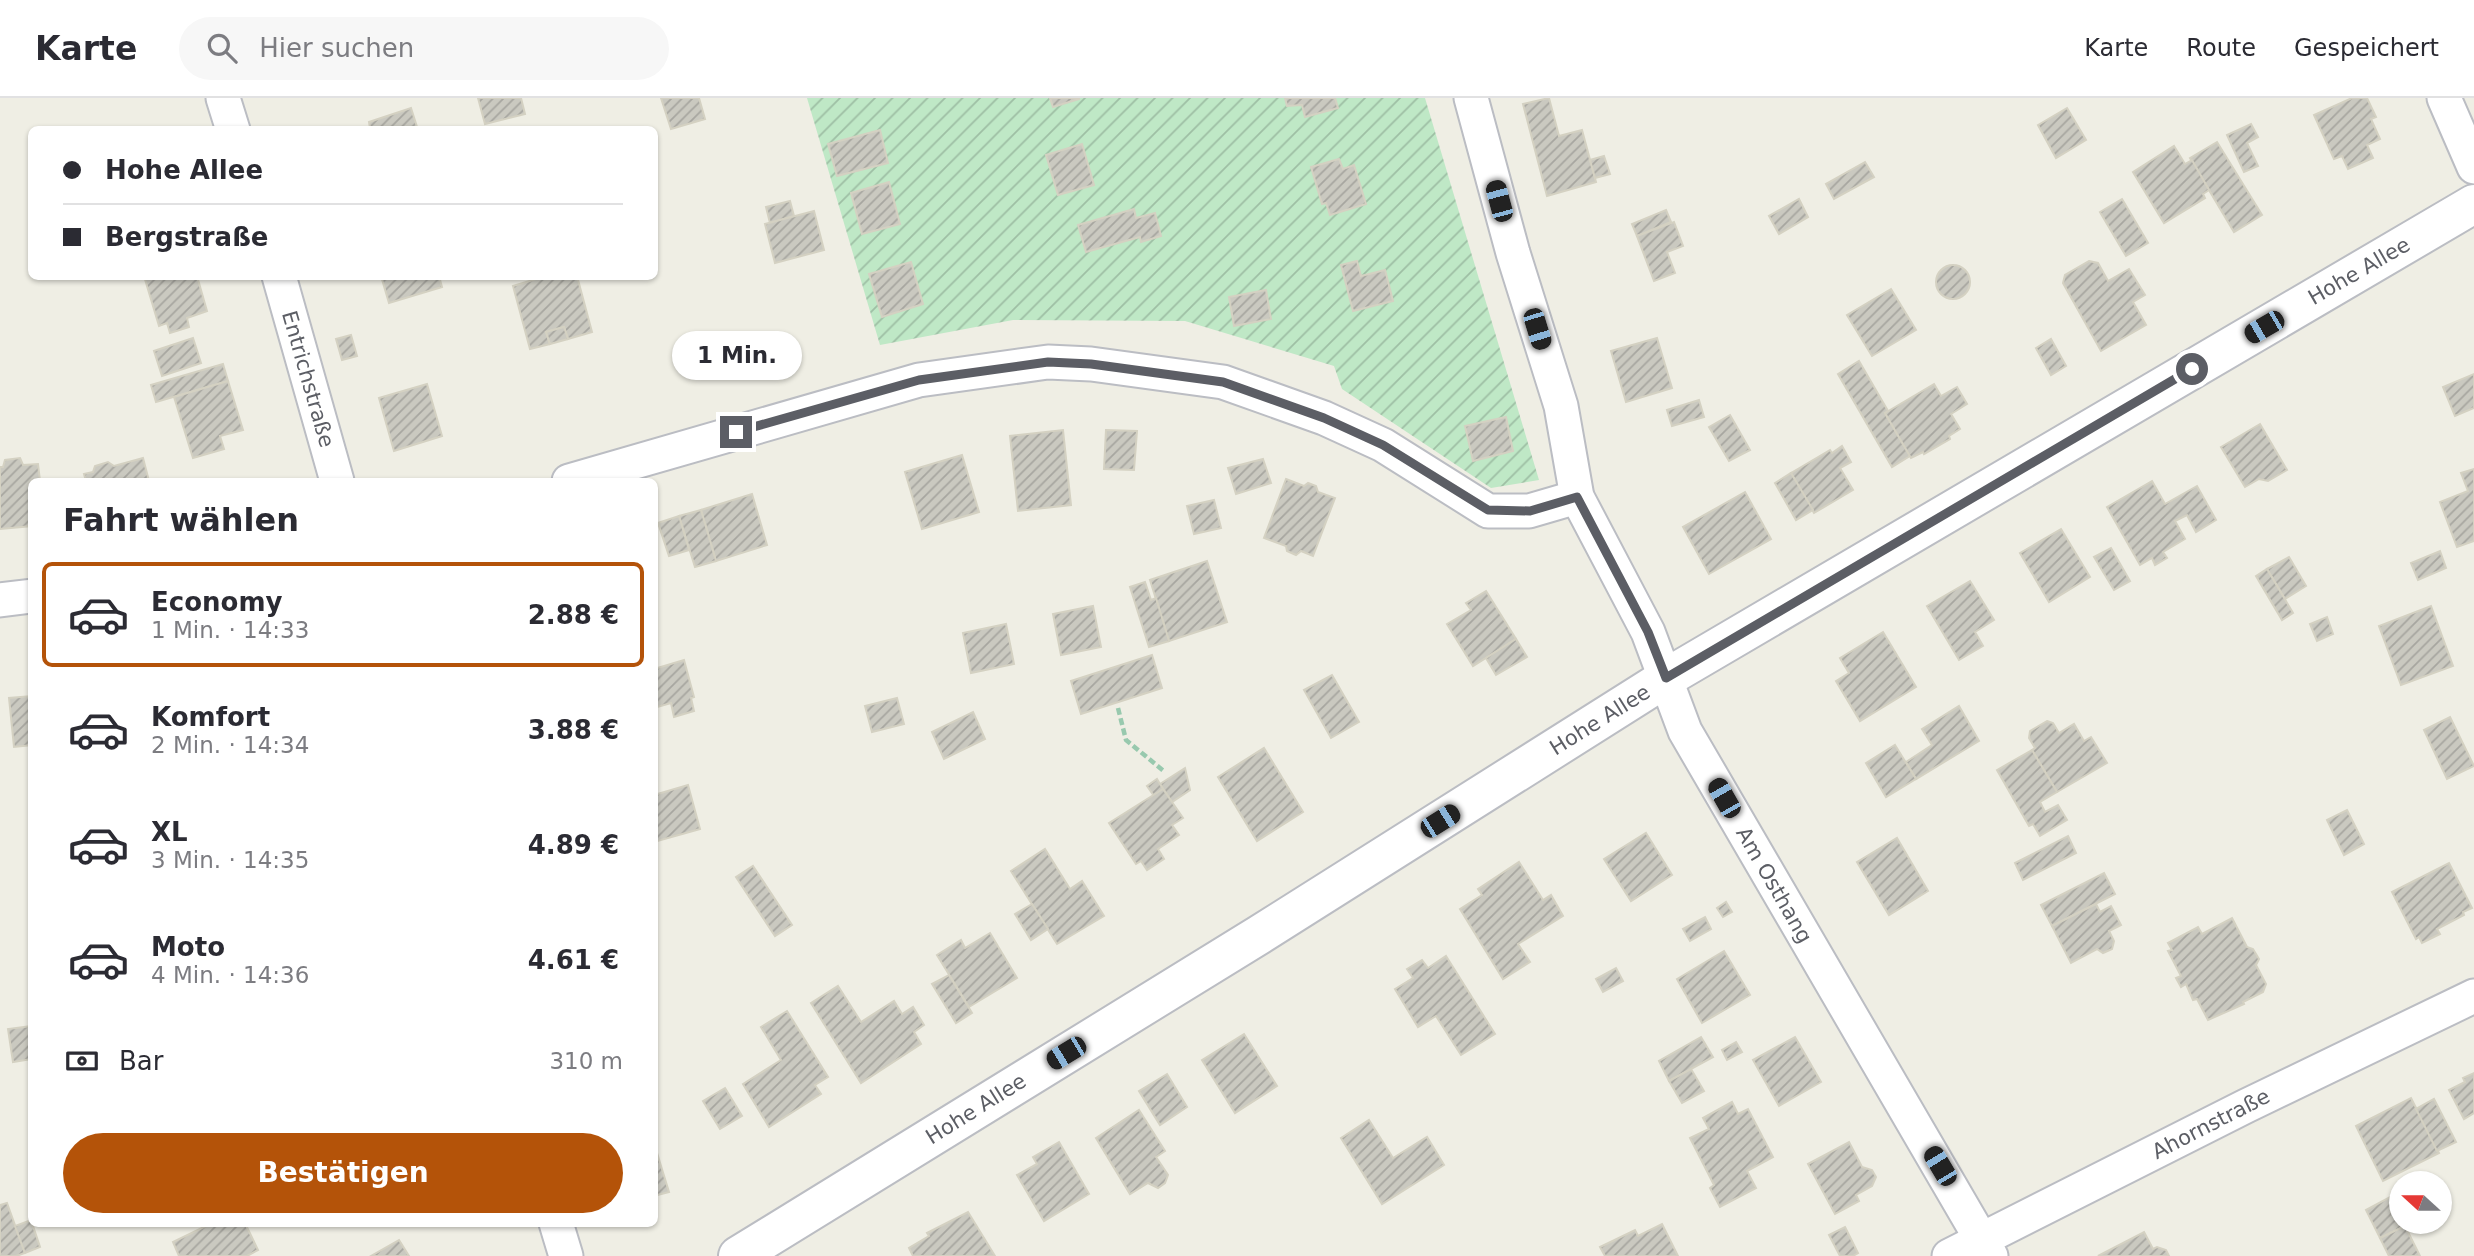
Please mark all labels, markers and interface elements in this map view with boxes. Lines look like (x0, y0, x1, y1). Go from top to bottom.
search box (179, 17, 669, 80)
text: Karte (35, 29, 137, 68)
icon: search (203, 29, 241, 67)
text: Hier suchen (259, 33, 414, 63)
text: Karte (2084, 34, 2148, 62)
text: Route (2186, 34, 2256, 62)
text: Gespeichert (2294, 34, 2439, 62)
text: Hohe Allee (105, 155, 263, 185)
car (1484, 178, 1515, 224)
text: Bergstraße (105, 222, 269, 252)
street label: Hohe Allee (2304, 232, 2414, 310)
car (1521, 306, 1554, 352)
car (2241, 307, 2288, 347)
street label: Entrichstraße (277, 308, 339, 450)
callout: 1 Min. (671, 330, 801, 380)
text: 1 Min. (697, 342, 777, 368)
route start (2176, 353, 2208, 385)
route end (720, 416, 752, 448)
text: Fahrt wählen (63, 501, 299, 539)
icon: car (67, 583, 130, 646)
text: Economy (151, 587, 282, 617)
text: 2.88 € (528, 600, 619, 630)
text: 1 Min. · 14:33 (151, 617, 309, 643)
street label: Hohe Allee (1546, 680, 1654, 760)
icon: car (67, 698, 130, 761)
text: Komfort (151, 702, 270, 732)
text: 3.88 € (528, 715, 619, 745)
text: 2 Min. · 14:34 (151, 732, 309, 758)
car (1705, 775, 1744, 821)
car (1417, 801, 1464, 841)
icon: car (67, 813, 130, 876)
text: XL (151, 817, 188, 847)
street label: Am Osthang (1731, 823, 1817, 947)
text: 4.89 € (528, 830, 619, 860)
text: 3 Min. · 14:35 (151, 847, 309, 873)
icon: car (67, 928, 130, 991)
text: Moto (151, 932, 225, 962)
text: 4.61 € (528, 945, 619, 975)
text: 4 Min. · 14:36 (151, 962, 309, 988)
car (1043, 1033, 1090, 1073)
icon: cash (63, 1042, 101, 1080)
text: Bar (119, 1046, 163, 1076)
text: 310 m (549, 1048, 623, 1074)
street label: Hohe Allee (922, 1069, 1030, 1149)
street label: Ahornstraße (2148, 1084, 2274, 1164)
button: Bestätigen (63, 1133, 623, 1213)
car (1921, 1143, 1960, 1189)
north arrow (2389, 1171, 2452, 1234)
map controls (2389, 1171, 2452, 1234)

